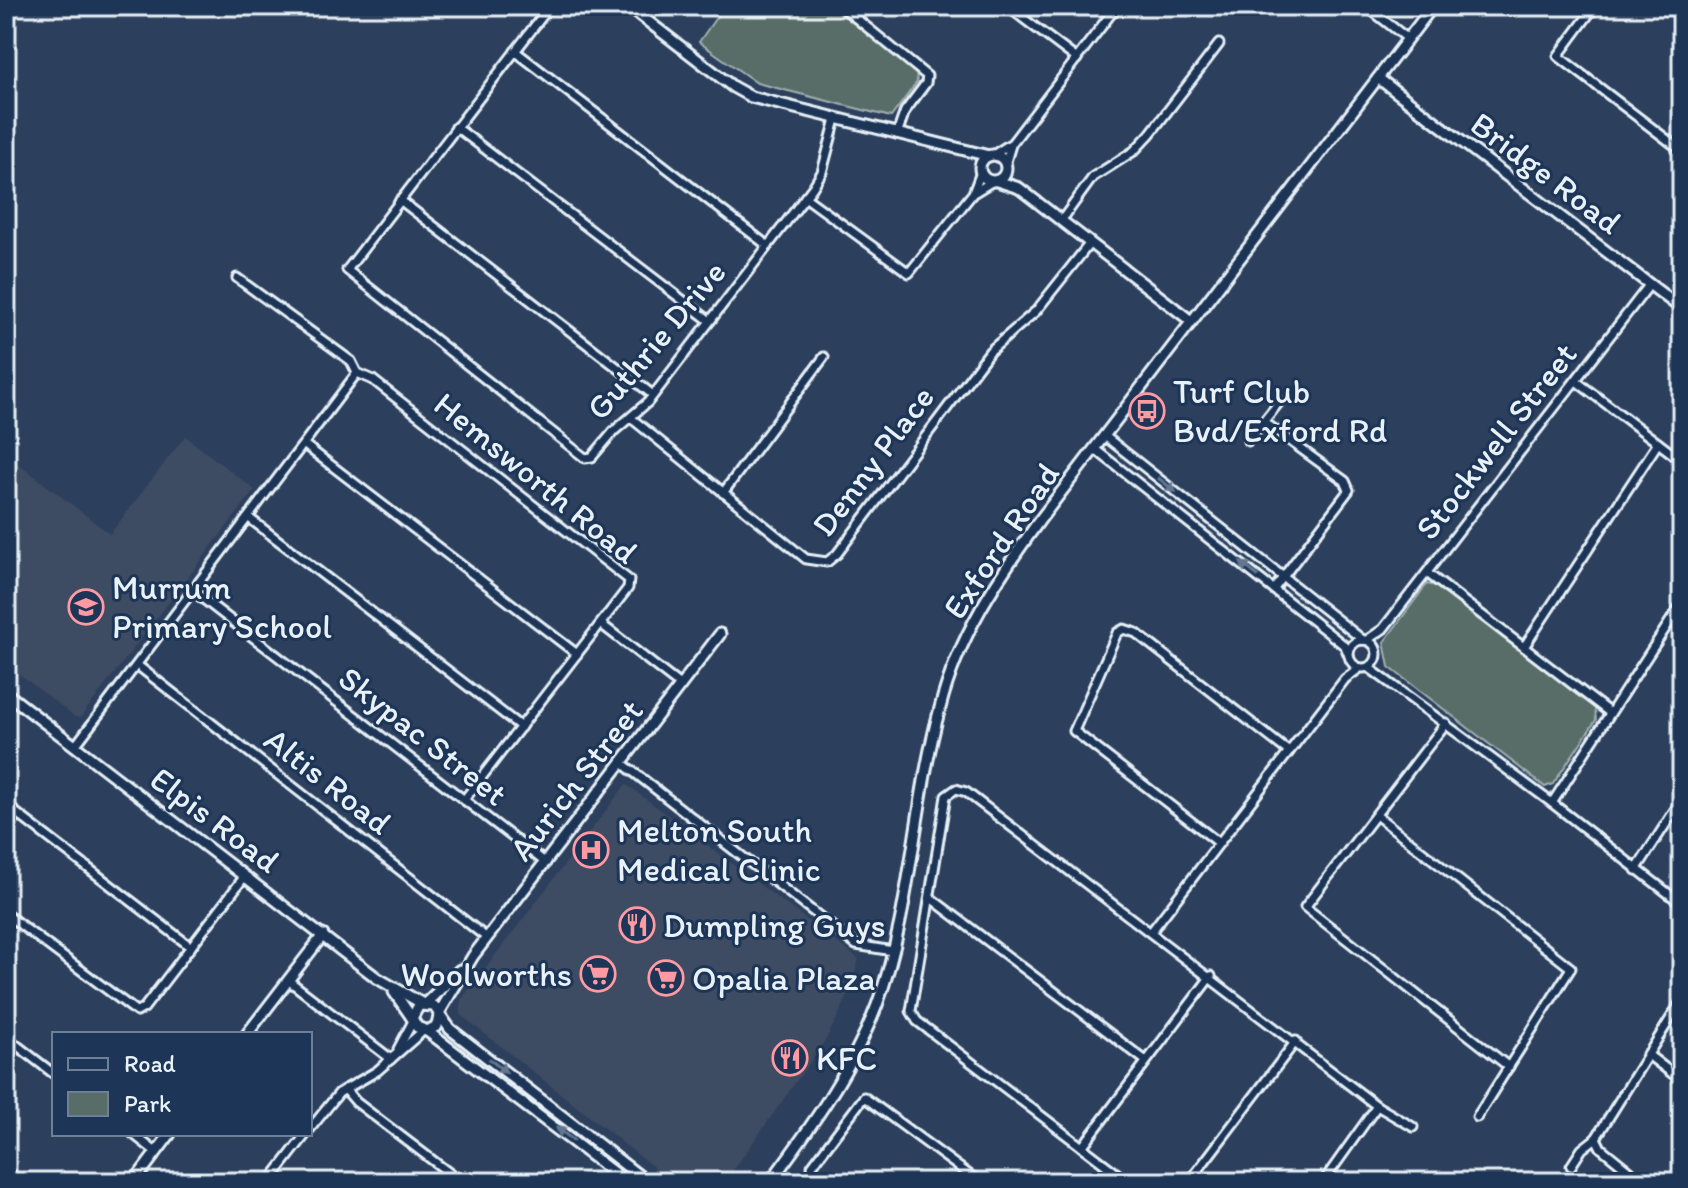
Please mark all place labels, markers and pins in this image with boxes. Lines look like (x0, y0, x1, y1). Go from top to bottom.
place label: Turf Club Bvd/Exford Rd (1173, 371, 1387, 451)
bus stop icon: Turf Club Bvd/Exford Rd (1128, 392, 1166, 430)
place label: Murrum Primary School (112, 567, 332, 647)
school or university icon: Murrum Primary School (67, 588, 105, 626)
place label: Melton South Medical Clinic (617, 810, 821, 890)
hospital icon: Melton South Medical Clinic (572, 831, 610, 869)
place label: Dumpling Guys (663, 905, 886, 946)
restaurant icon: Dumpling Guys (618, 906, 656, 944)
place label: Woolworths (400, 954, 572, 995)
supermarket icon: Woolworths (579, 955, 617, 993)
place label: Opalia Plaza (692, 958, 875, 999)
supermarket icon: Opalia Plaza (647, 959, 685, 997)
place label: KFC (816, 1038, 877, 1079)
restaurant icon: KFC (771, 1039, 809, 1077)

